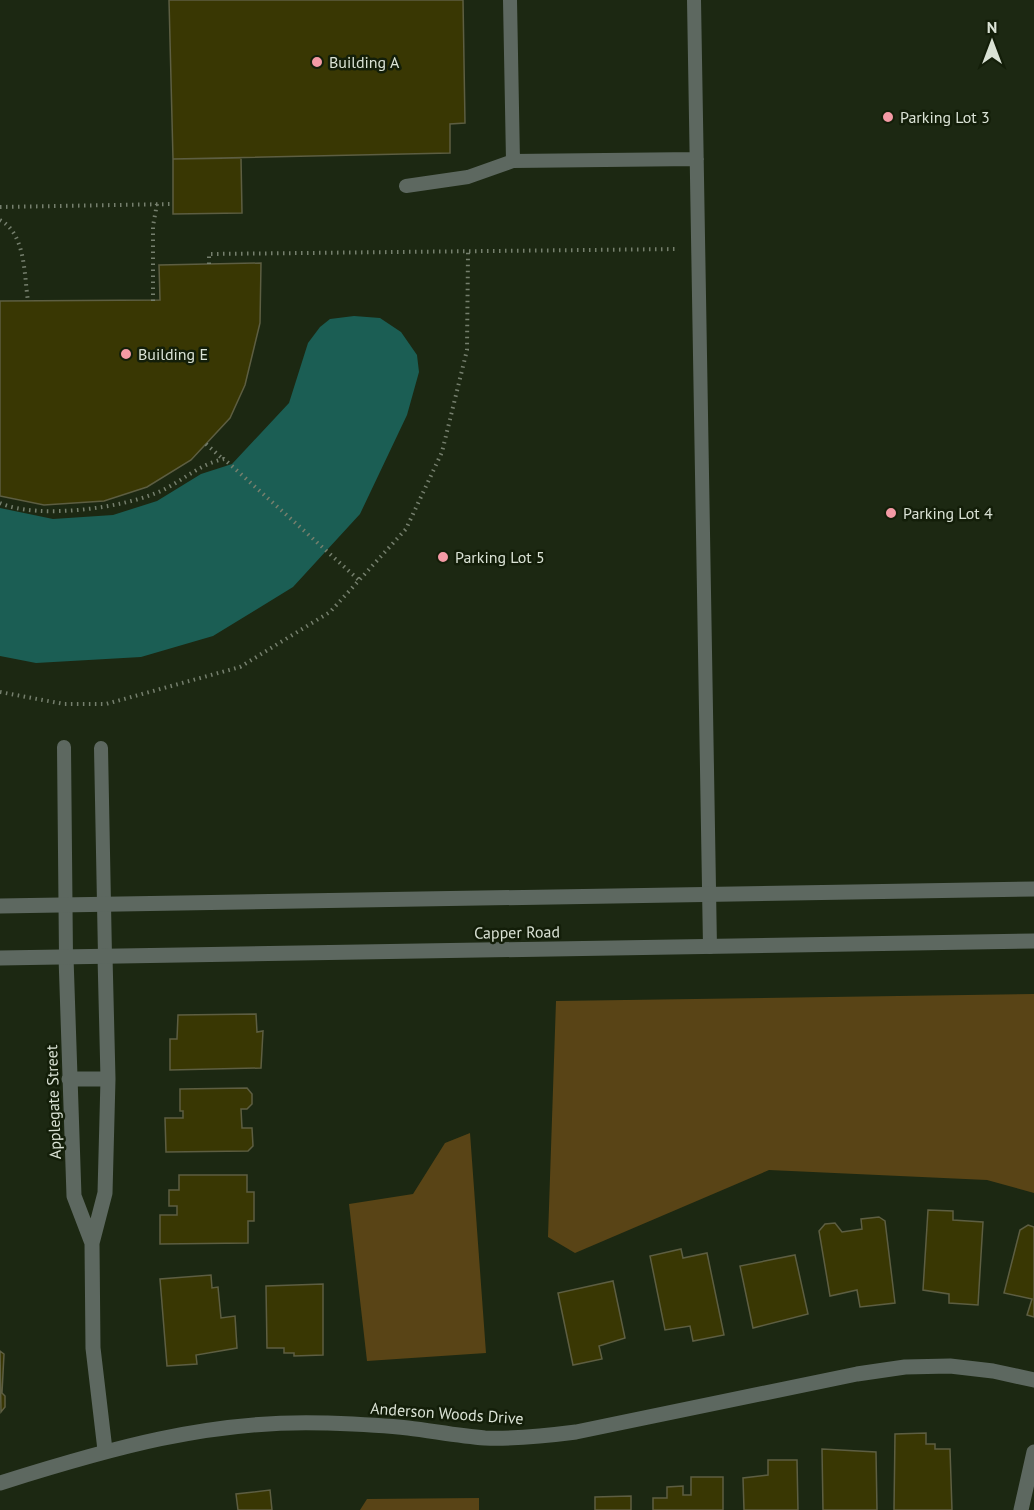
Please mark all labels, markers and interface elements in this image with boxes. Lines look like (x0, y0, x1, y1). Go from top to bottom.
north arrow (962, 12, 1022, 72)
text: N (987, 17, 997, 37)
place label: Building A (329, 52, 400, 72)
marker: Building A (310, 55, 324, 69)
place label: Parking Lot 3 (900, 107, 990, 127)
marker: Parking Lot 3 (881, 110, 895, 124)
place label: Building E (138, 344, 208, 364)
marker: Building E (119, 347, 133, 361)
place label: Parking Lot 4 (903, 503, 993, 523)
marker: Parking Lot 4 (884, 506, 898, 520)
place label: Parking Lot 5 (455, 547, 545, 567)
marker: Parking Lot 5 (436, 550, 450, 564)
street label: Capper Road (474, 921, 560, 943)
street label: Applegate Street (41, 1044, 65, 1159)
street label: Anderson Woods Drive (370, 1398, 524, 1428)

